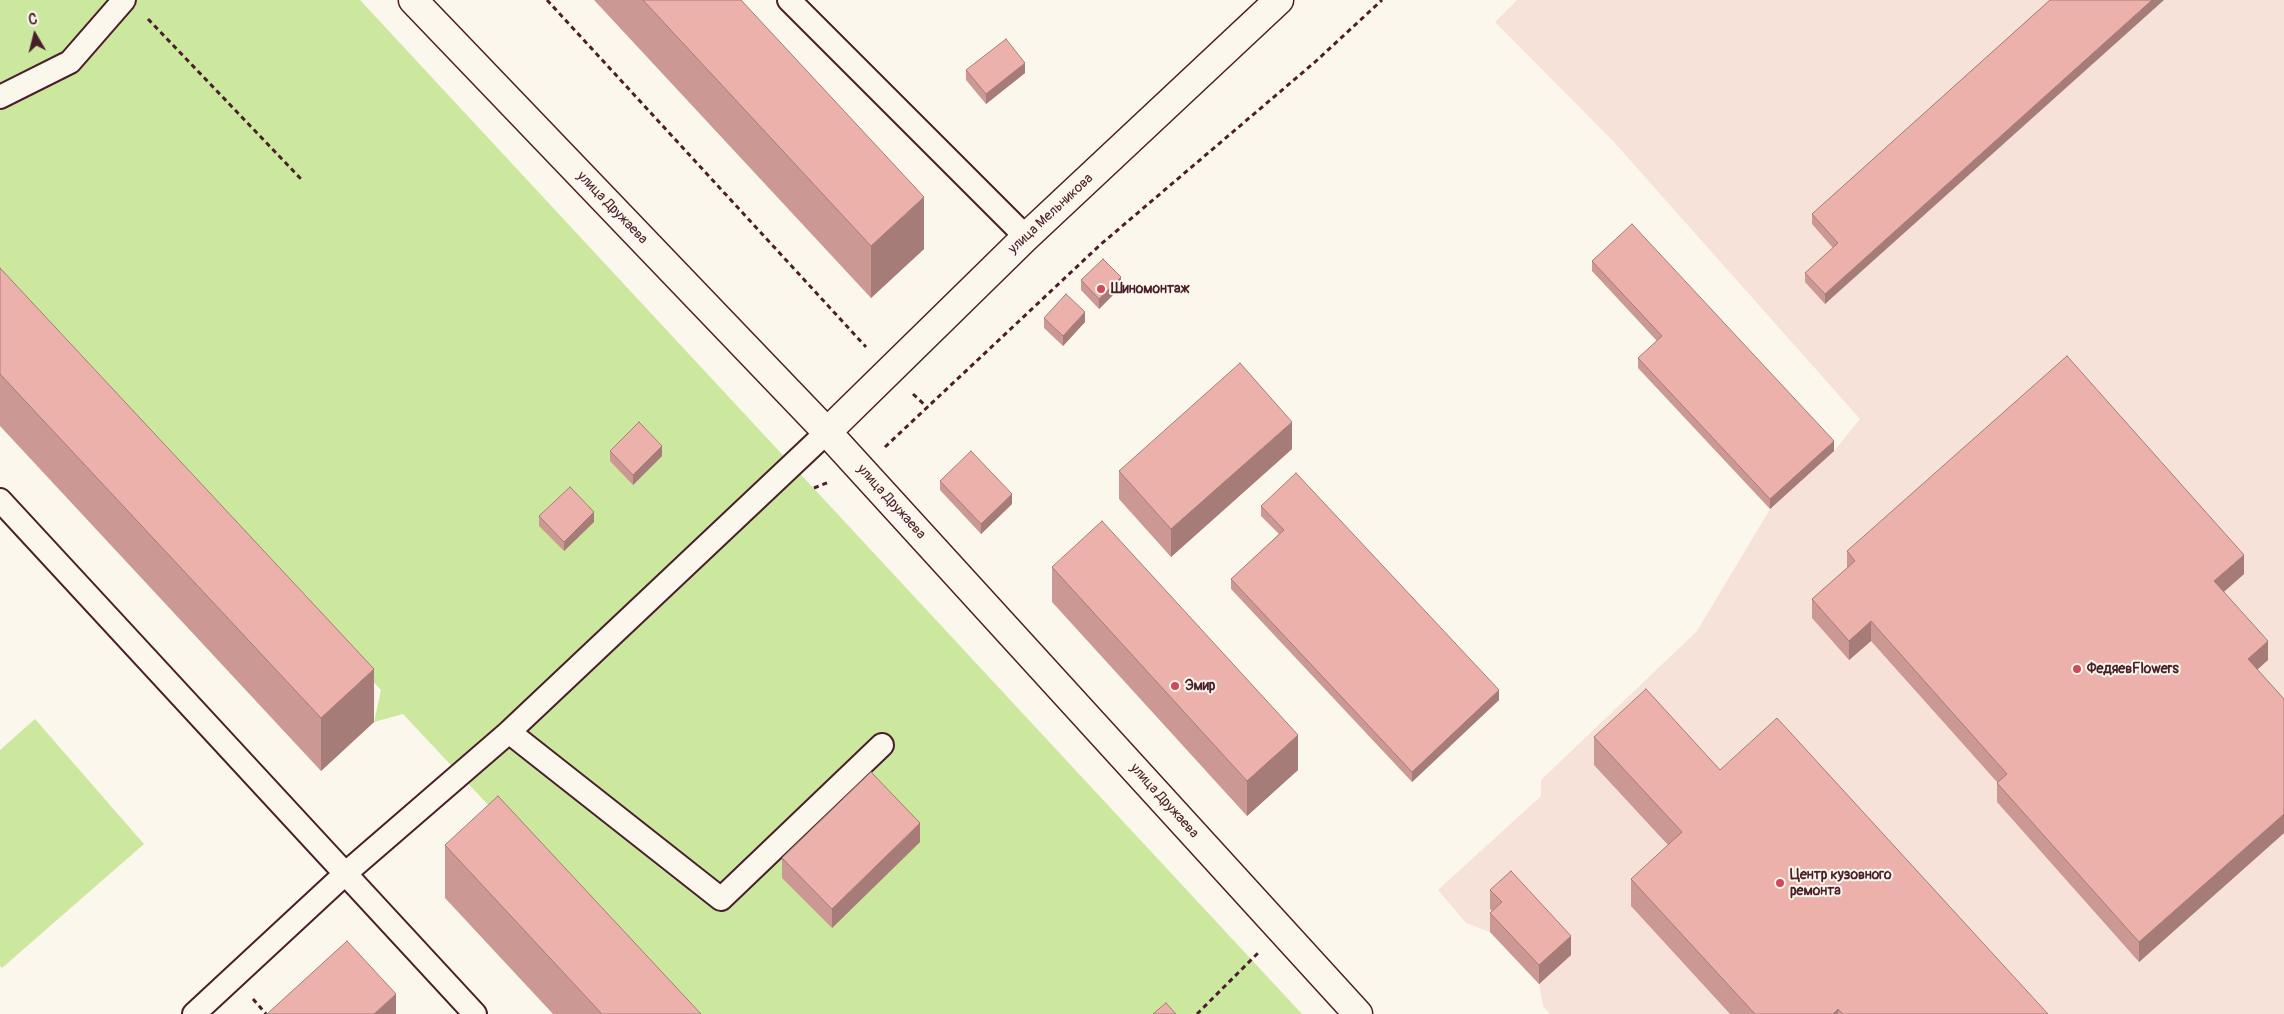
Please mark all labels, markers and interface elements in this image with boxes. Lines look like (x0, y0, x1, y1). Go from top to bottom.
north arrow (10, 10, 60, 60)
text: С (27, 11, 38, 29)
street label: улица Дружаева (573, 168, 651, 248)
street label: улица Мельникова (1005, 170, 1097, 258)
place label: Шиномонтаж (1111, 281, 1189, 297)
marker: Шиномонтаж (1095, 283, 1107, 295)
street label: улица Дружаева (853, 461, 929, 543)
place label: ФедяевFlowers (2087, 661, 2179, 677)
marker: ФедяевFlowers (2071, 663, 2083, 675)
place label: Эмир (1185, 678, 1215, 694)
marker: Эмир (1169, 680, 1181, 692)
street label: улица Дружаева (1126, 760, 1202, 842)
place label: Центр кузовного ремонта (1790, 867, 1892, 900)
marker: Центр кузовного ремонта (1774, 877, 1786, 889)

